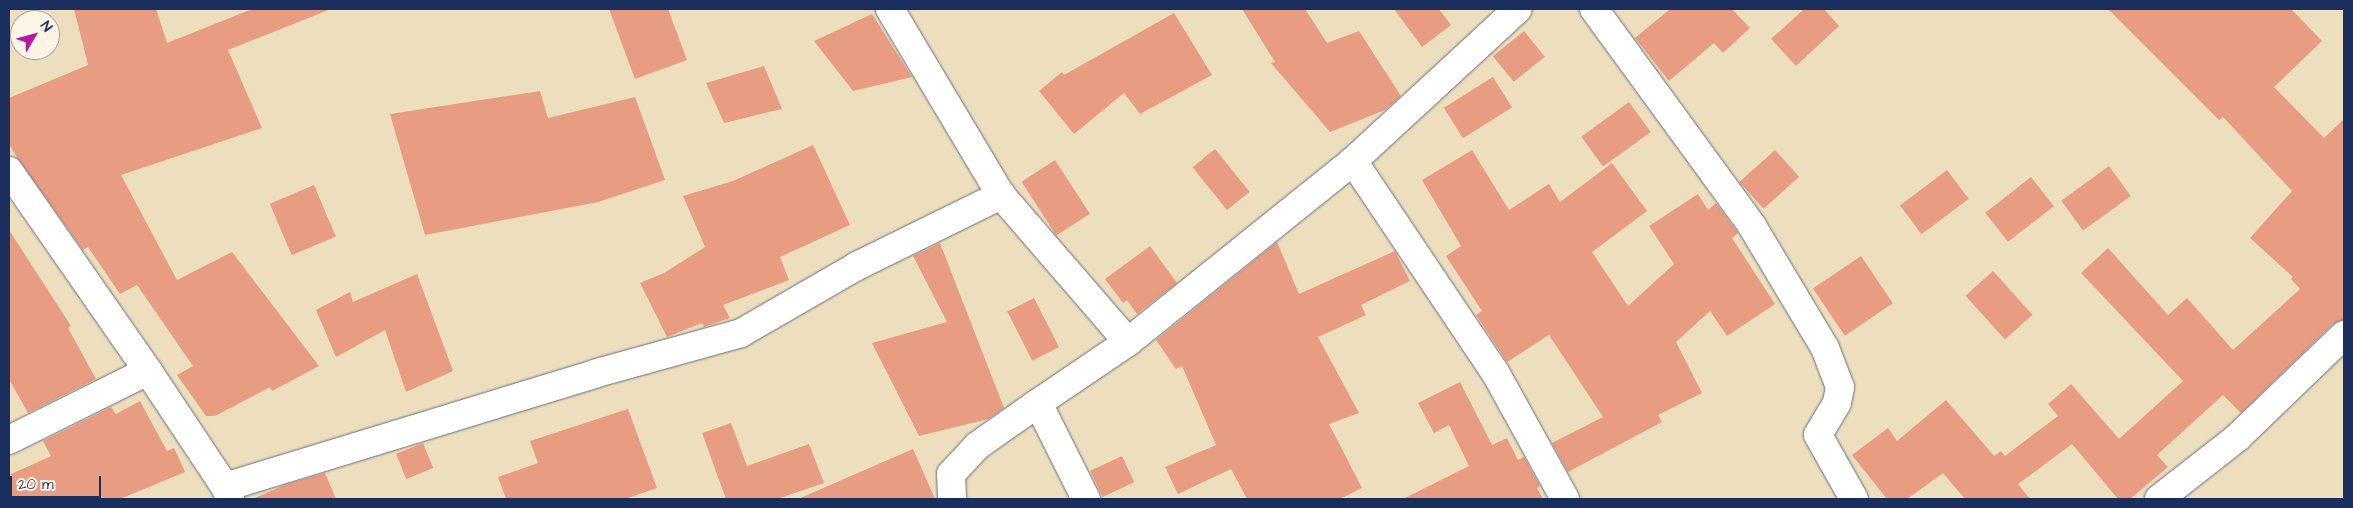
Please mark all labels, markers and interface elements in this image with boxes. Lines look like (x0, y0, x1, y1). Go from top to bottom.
north arrow (10, 10, 60, 60)
text: N (36, 17, 57, 36)
scale bar (12, 466, 104, 498)
text: 20 m (18, 474, 54, 495)

